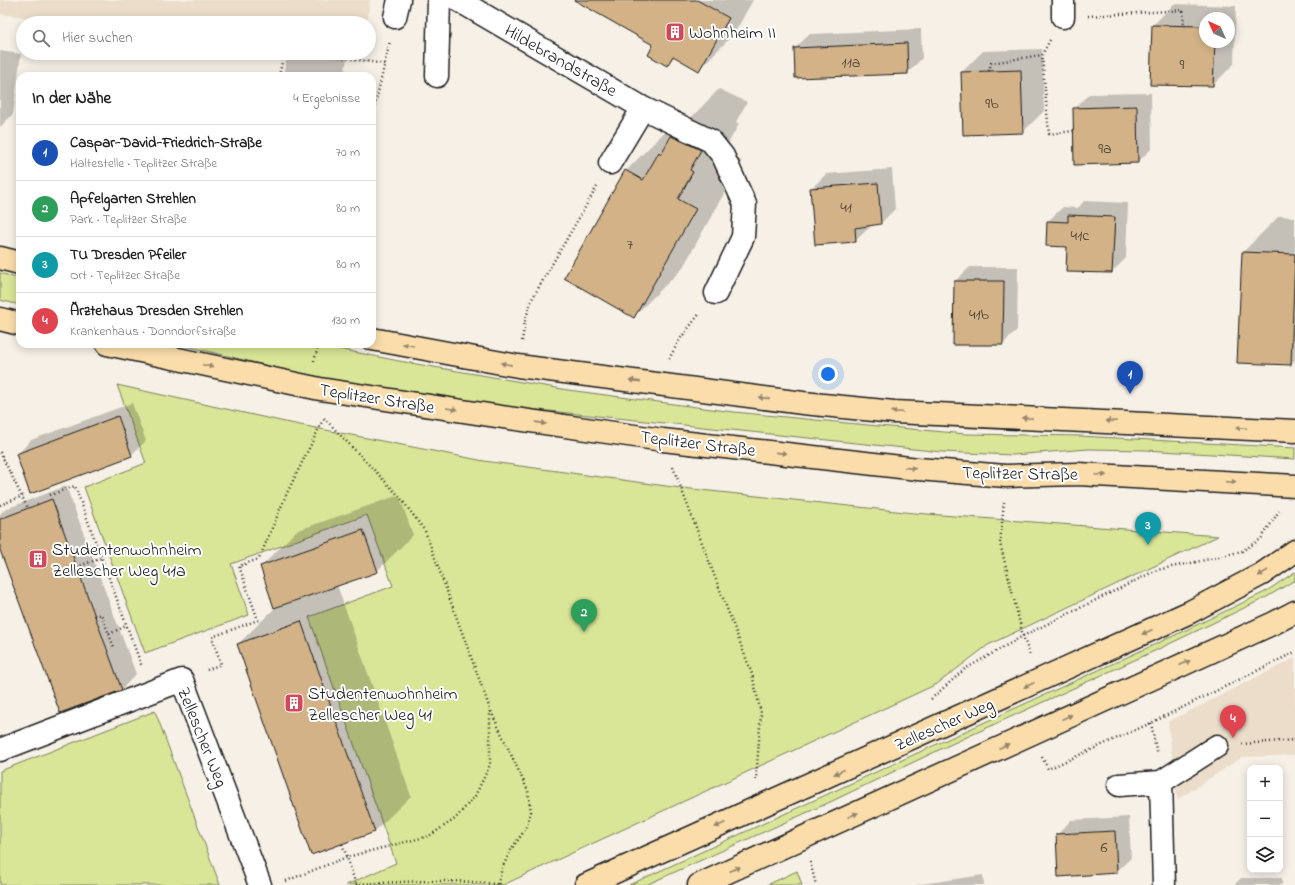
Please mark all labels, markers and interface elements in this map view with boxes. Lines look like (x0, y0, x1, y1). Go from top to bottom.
north arrow (1199, 12, 1235, 48)
search box (16, 16, 376, 60)
street label: Hildebrandstraße (499, 19, 622, 105)
building icon: Wohnheim II (664, 21, 686, 43)
place label: Wohnheim II (689, 21, 776, 47)
icon: search (30, 27, 52, 49)
text: Hier suchen (62, 27, 133, 49)
house number: 11a (842, 51, 860, 75)
house number: 9 (1180, 53, 1185, 77)
text: In der Nähe (32, 86, 111, 111)
text: 4 Ergebnisse (293, 89, 360, 108)
house number: 9b (985, 92, 999, 116)
text: Caspar-David-Friedrich-Straße (70, 132, 262, 154)
house number: 9a (1098, 137, 1112, 161)
text: 1 (43, 143, 47, 162)
text: 70 m (336, 143, 360, 162)
text: Haltestelle · Teplitzer Straße (70, 154, 217, 173)
text: Apfelgarten Strehlen (70, 188, 196, 210)
house number: 41 (840, 196, 852, 220)
text: 2 (42, 199, 48, 218)
text: 80 m (336, 199, 360, 218)
text: Park · Teplitzer Straße (70, 210, 187, 229)
house number: 41c (1071, 224, 1090, 248)
house number: 7 (627, 233, 634, 257)
text: TU Dresden Pfeiler (70, 244, 186, 266)
text: 3 (42, 255, 48, 274)
text: 80 m (336, 255, 360, 274)
text: Ort · Teplitzer Straße (70, 266, 180, 285)
text: Ärztehaus Dresden Strehlen (70, 300, 243, 322)
house number: 41b (969, 303, 990, 327)
text: 4 (42, 311, 48, 330)
text: 130 m (332, 311, 360, 330)
text: Krankenhaus · Donndorfstraße (70, 322, 236, 341)
one-way arrow (402, 342, 414, 348)
one-way arrow (500, 360, 512, 366)
pin: 1 (1117, 361, 1143, 394)
one-way arrow (202, 363, 214, 369)
your location (818, 364, 838, 384)
street label: Teplitzer Straße (317, 378, 437, 422)
one-way arrow (629, 378, 641, 384)
one-way arrow (758, 395, 770, 401)
one-way arrow (446, 406, 458, 412)
one-way arrow (891, 408, 903, 415)
one-way arrow (1021, 414, 1033, 421)
one-way arrow (1105, 418, 1117, 425)
one-way arrow (535, 420, 547, 426)
street label: Teplitzer Straße (639, 425, 758, 465)
one-way arrow (1234, 425, 1247, 431)
one-way arrow (775, 450, 787, 456)
street label: Teplitzer Straße (962, 461, 1079, 489)
one-way arrow (904, 464, 916, 471)
one-way arrow (1095, 472, 1108, 478)
one-way arrow (1225, 478, 1237, 485)
pin: 3 (1135, 512, 1161, 545)
place label: Studentenwohnheim Zellescher Weg 41a (52, 538, 202, 586)
building icon: Studentenwohnheim Zellescher Weg 41a (27, 548, 49, 570)
one-way arrow (1258, 569, 1268, 577)
pin: 2 (571, 599, 597, 632)
one-way arrow (1142, 629, 1153, 635)
one-way arrow (1179, 660, 1191, 666)
place label: Studentenwohnheim Zellescher Weg 41 (308, 682, 458, 730)
one-way arrow (1023, 682, 1034, 688)
street label: Zellescher Weg (168, 684, 233, 792)
building icon: Studentenwohnheim Zellescher Weg 41 (283, 692, 305, 714)
street label: Zellescher Weg (891, 692, 999, 760)
pin: 4 (1220, 705, 1246, 738)
one-way arrow (1061, 714, 1072, 720)
one-way arrow (999, 743, 1010, 749)
map controls (1247, 765, 1283, 873)
button: + (1247, 765, 1283, 801)
one-way arrow (832, 769, 844, 775)
button: − (1247, 801, 1283, 837)
one-way arrow (847, 812, 859, 818)
one-way arrow (715, 822, 726, 828)
house number: 6 (1100, 836, 1108, 860)
button: layers (1247, 837, 1283, 873)
one-way arrow (729, 866, 740, 872)

